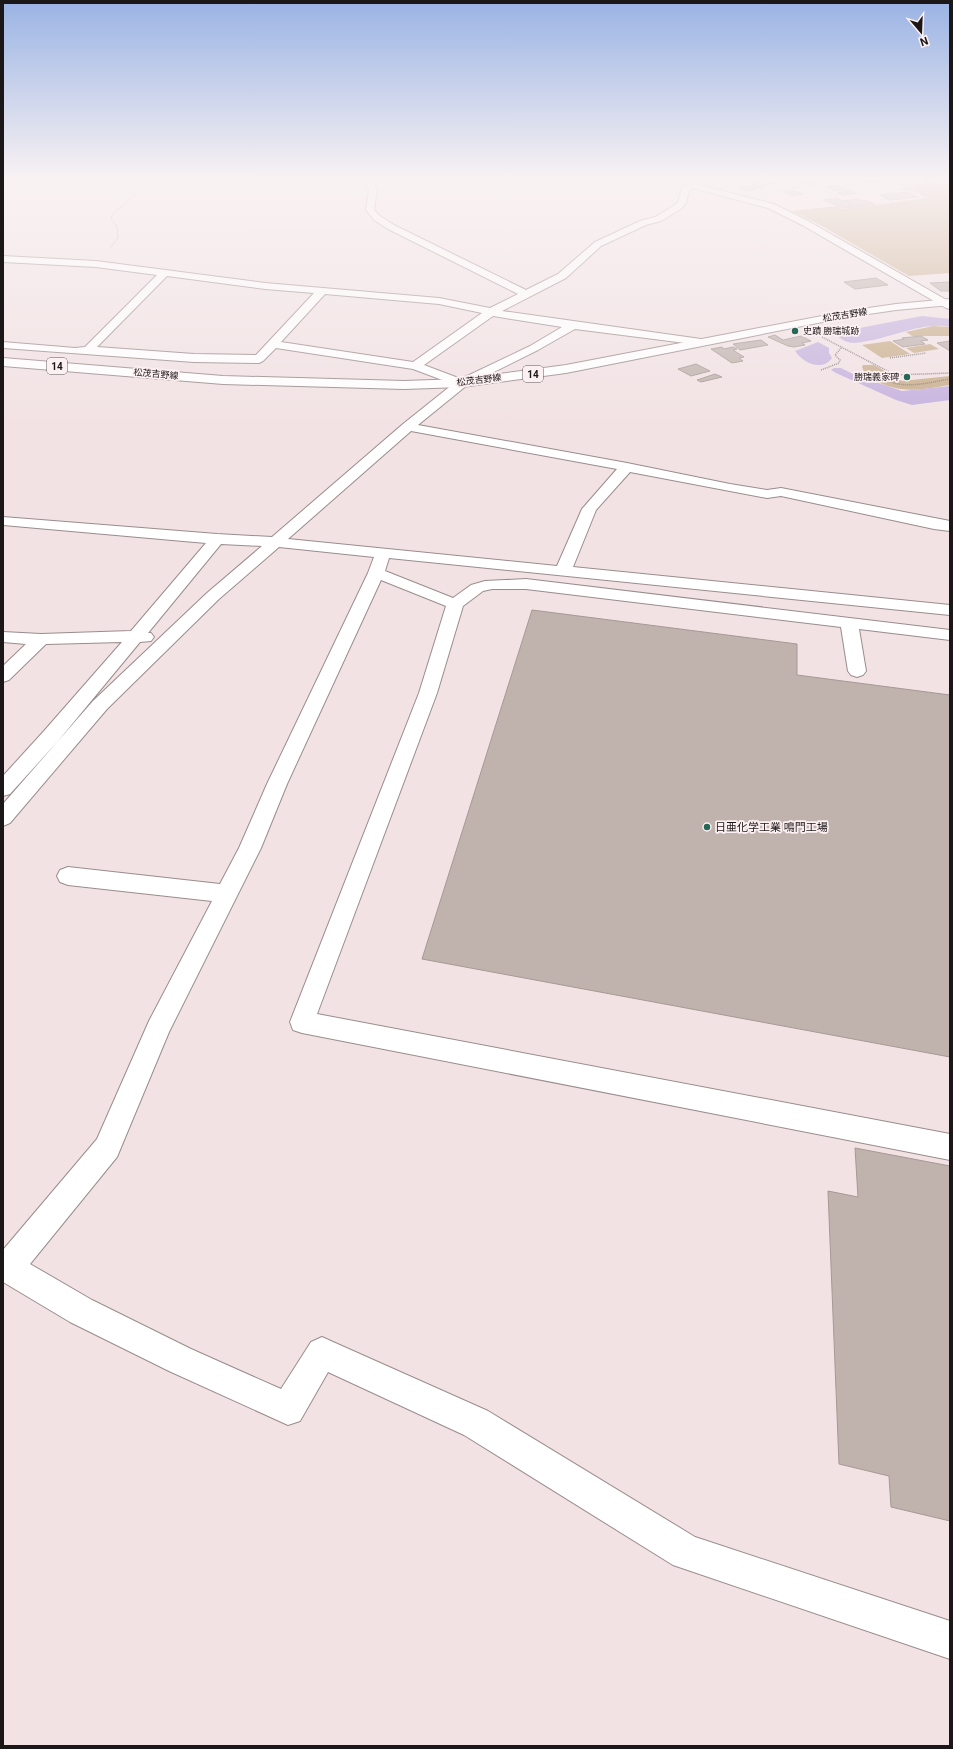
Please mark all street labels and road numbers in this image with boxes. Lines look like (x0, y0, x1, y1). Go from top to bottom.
street label: 松茂吉野線 (822, 306, 869, 323)
road number: 14 (47, 358, 67, 374)
road number: 14 (523, 366, 543, 382)
street label: 松茂吉野線 (133, 367, 180, 381)
street label: 松茂吉野線 (456, 372, 503, 388)

